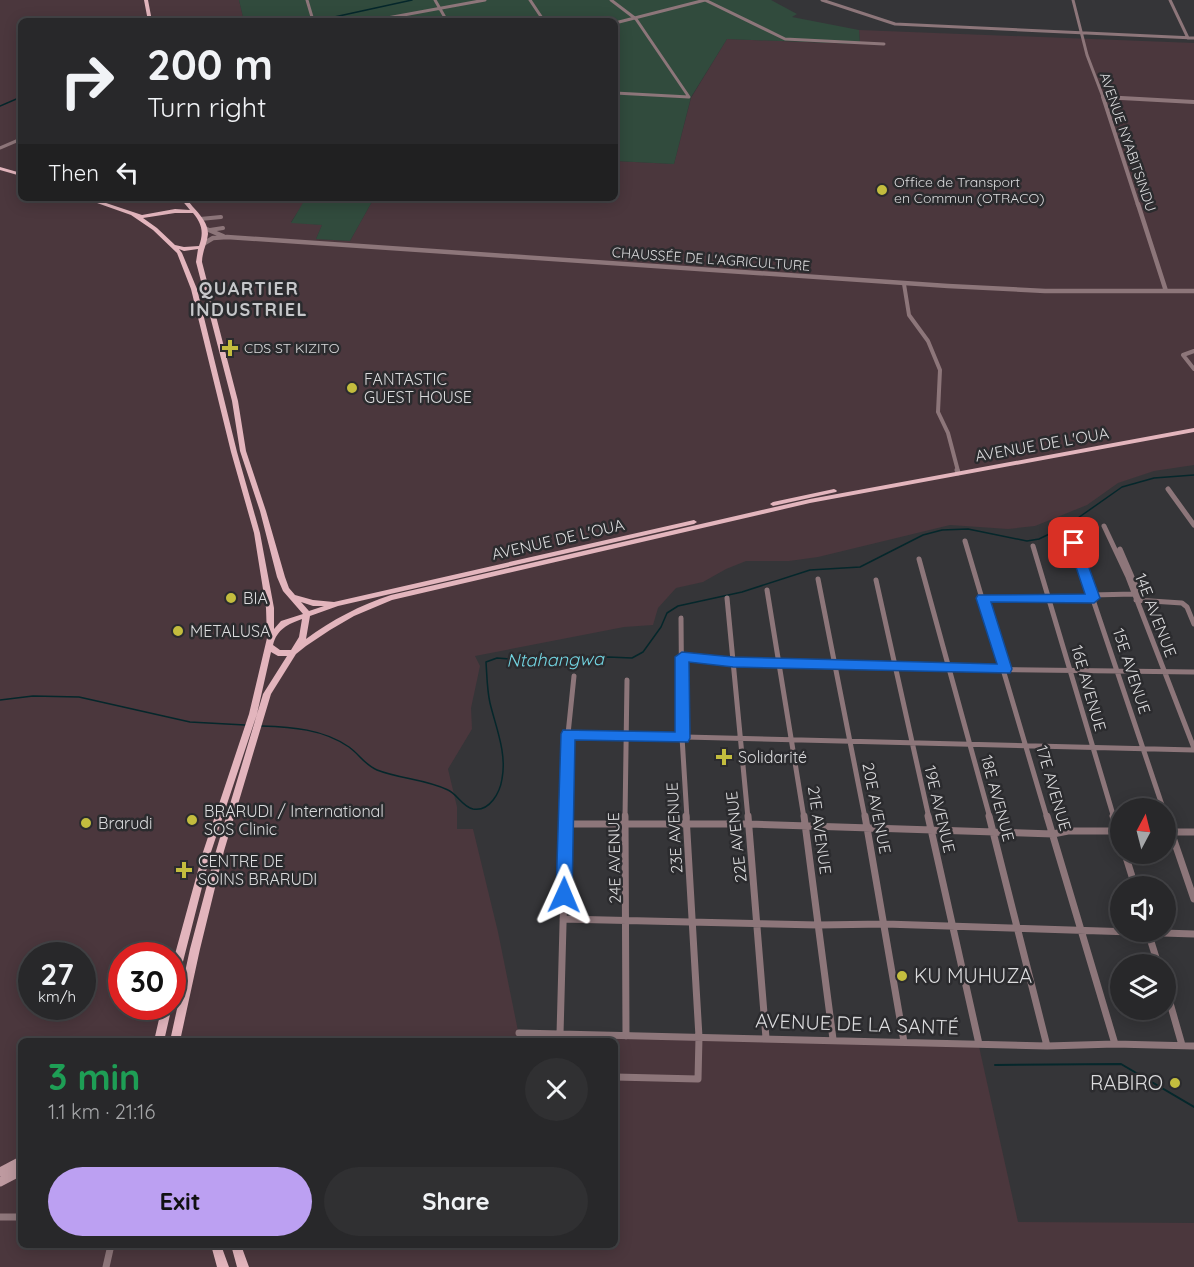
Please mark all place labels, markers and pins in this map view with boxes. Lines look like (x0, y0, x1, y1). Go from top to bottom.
place label: Office de Transport en Commun (OTRACO) (894, 173, 1044, 207)
marker: Office de Transport en Commun (OTRACO) (875, 183, 889, 197)
marker: CDS ST KIZITO (221, 339, 239, 357)
place label: CDS ST KIZITO (244, 339, 340, 357)
place label: FANTASTIC GUEST HOUSE (364, 369, 472, 407)
marker: FANTASTIC GUEST HOUSE (345, 381, 359, 395)
pin (1048, 517, 1099, 568)
place label: BIA (243, 588, 268, 608)
marker: BIA (224, 591, 238, 605)
place label: METALUSA (190, 621, 270, 641)
marker: METALUSA (171, 624, 185, 638)
place label: Solidarité (738, 747, 807, 767)
marker: Solidarité (715, 748, 733, 766)
place label: BRARUDI / International SOS Clinic (204, 801, 384, 839)
place label: Brarudi (98, 813, 152, 833)
marker: BRARUDI / International SOS Clinic (185, 813, 199, 827)
marker: Brarudi (79, 816, 93, 830)
place label: CENTRE DE SOINS BRARUDI (198, 851, 317, 889)
marker: CENTRE DE SOINS BRARUDI (175, 861, 193, 879)
place label: KU MUHUZA (914, 963, 1032, 988)
marker: KU MUHUZA (895, 969, 909, 983)
place label: RABIRO (1090, 1070, 1163, 1095)
marker: RABIRO (1168, 1076, 1182, 1090)

